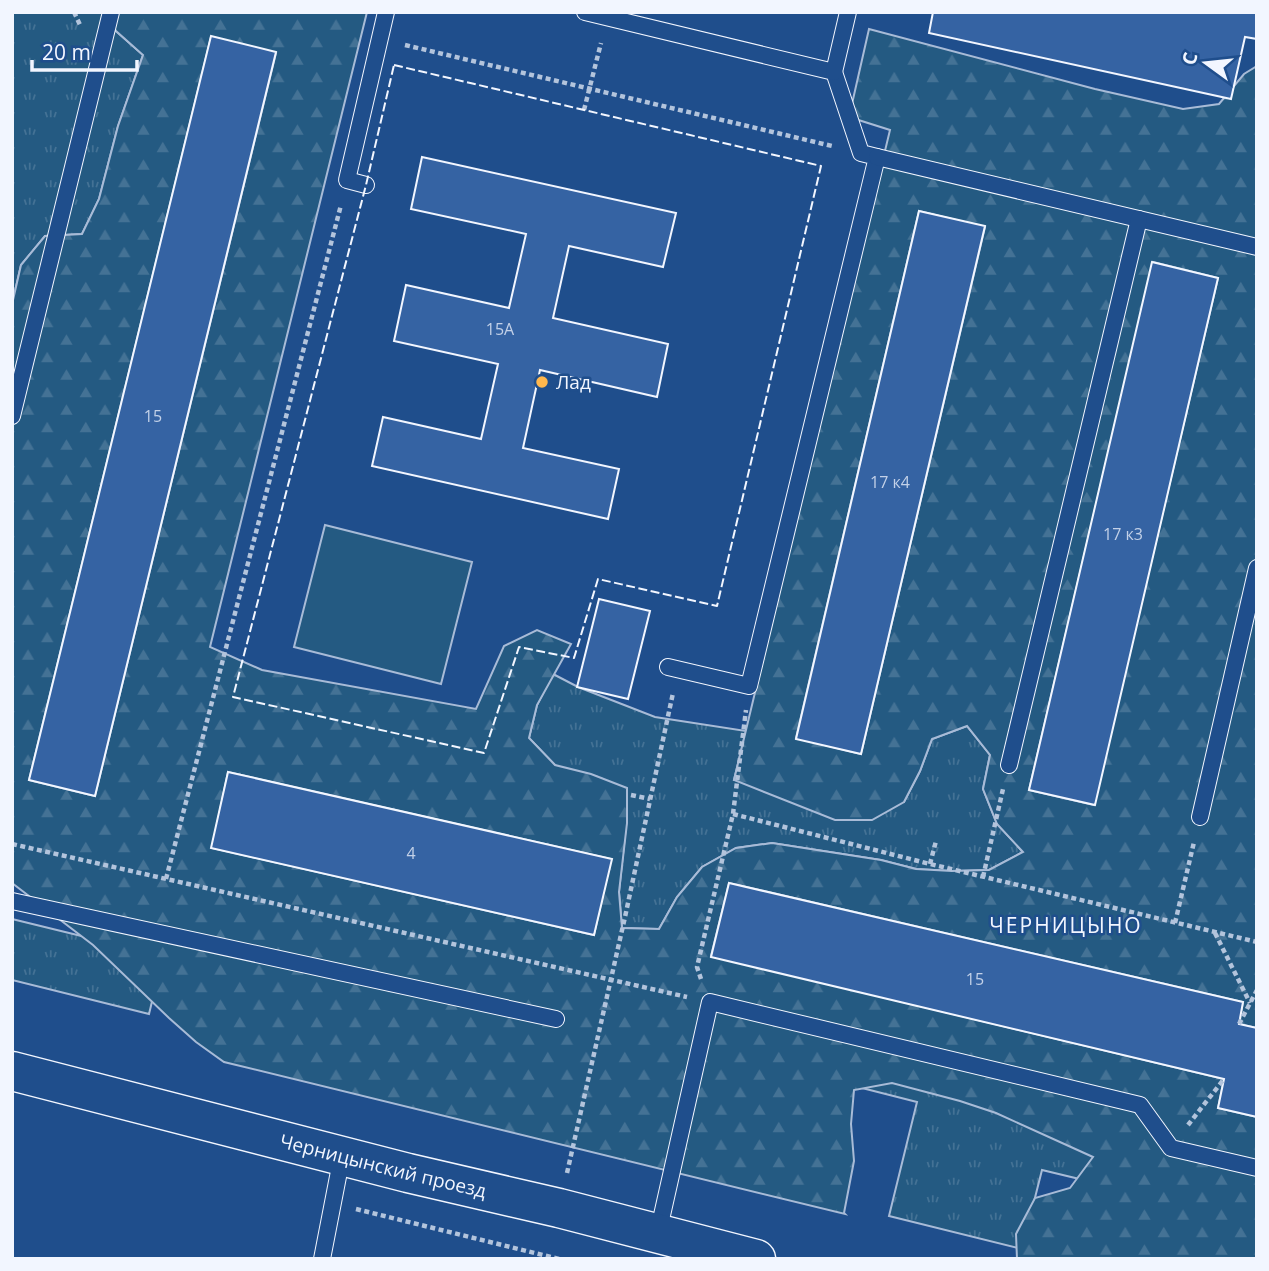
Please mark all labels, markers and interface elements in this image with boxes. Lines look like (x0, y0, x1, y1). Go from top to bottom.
scale bar (32, 28, 136, 72)
north arrow (1171, 28, 1241, 98)
text: 20 m (42, 38, 91, 66)
text: С (1175, 49, 1204, 68)
house number: 15А (486, 318, 515, 340)
place label: Лад (556, 369, 591, 395)
marker: Лад (534, 374, 550, 390)
house number: 15 (144, 405, 162, 427)
house number: 17 к4 (870, 471, 910, 493)
house number: 17 к3 (1103, 523, 1143, 545)
house number: 4 (406, 842, 416, 864)
district label: ЧЕРНИЦЫНО (989, 911, 1143, 939)
house number: 15 (966, 968, 984, 990)
street label: Черницынский проезд (277, 1128, 489, 1204)

